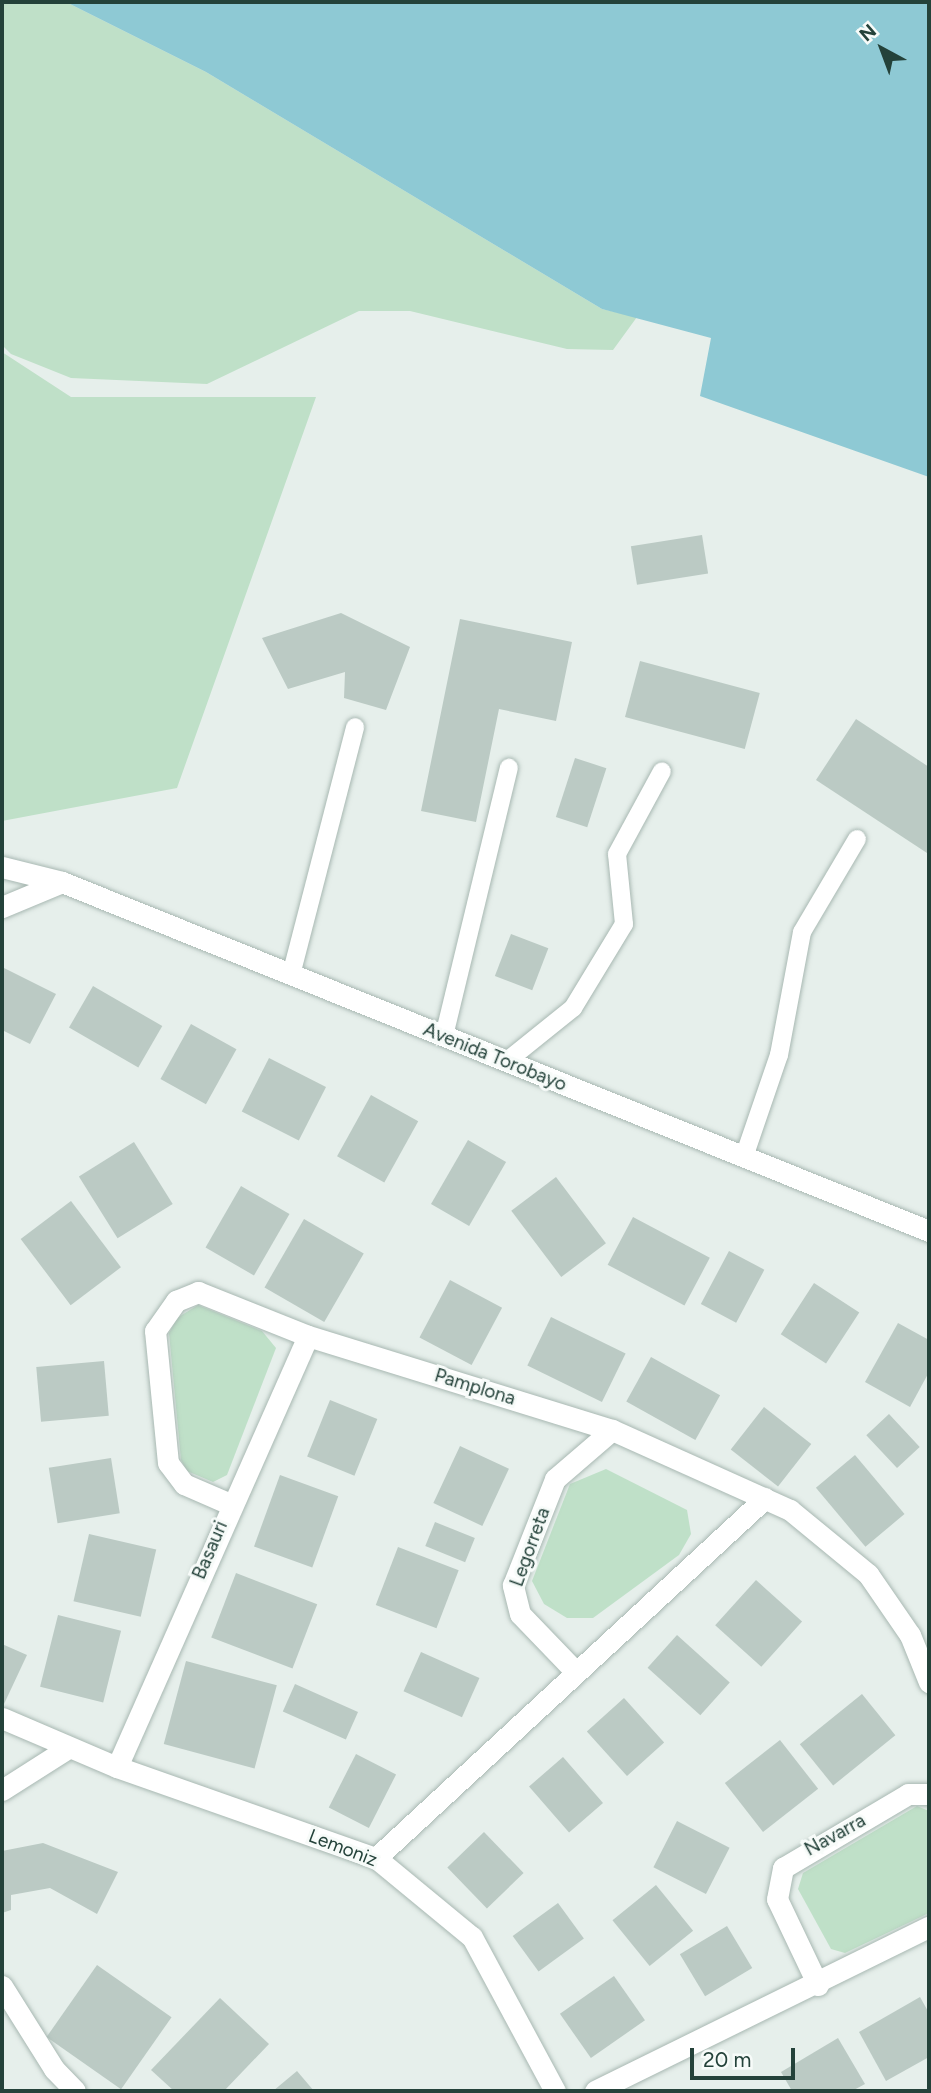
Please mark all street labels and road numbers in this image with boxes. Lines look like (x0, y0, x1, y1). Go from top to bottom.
street label: Avenida Torobayo (420, 1018, 570, 1096)
street label: Pamplona (432, 1364, 518, 1410)
street label: Legorreta (505, 1504, 555, 1590)
street label: Basauri (188, 1517, 232, 1583)
street label: Navarra (801, 1809, 869, 1861)
street label: Lemoniz (305, 1824, 381, 1872)

